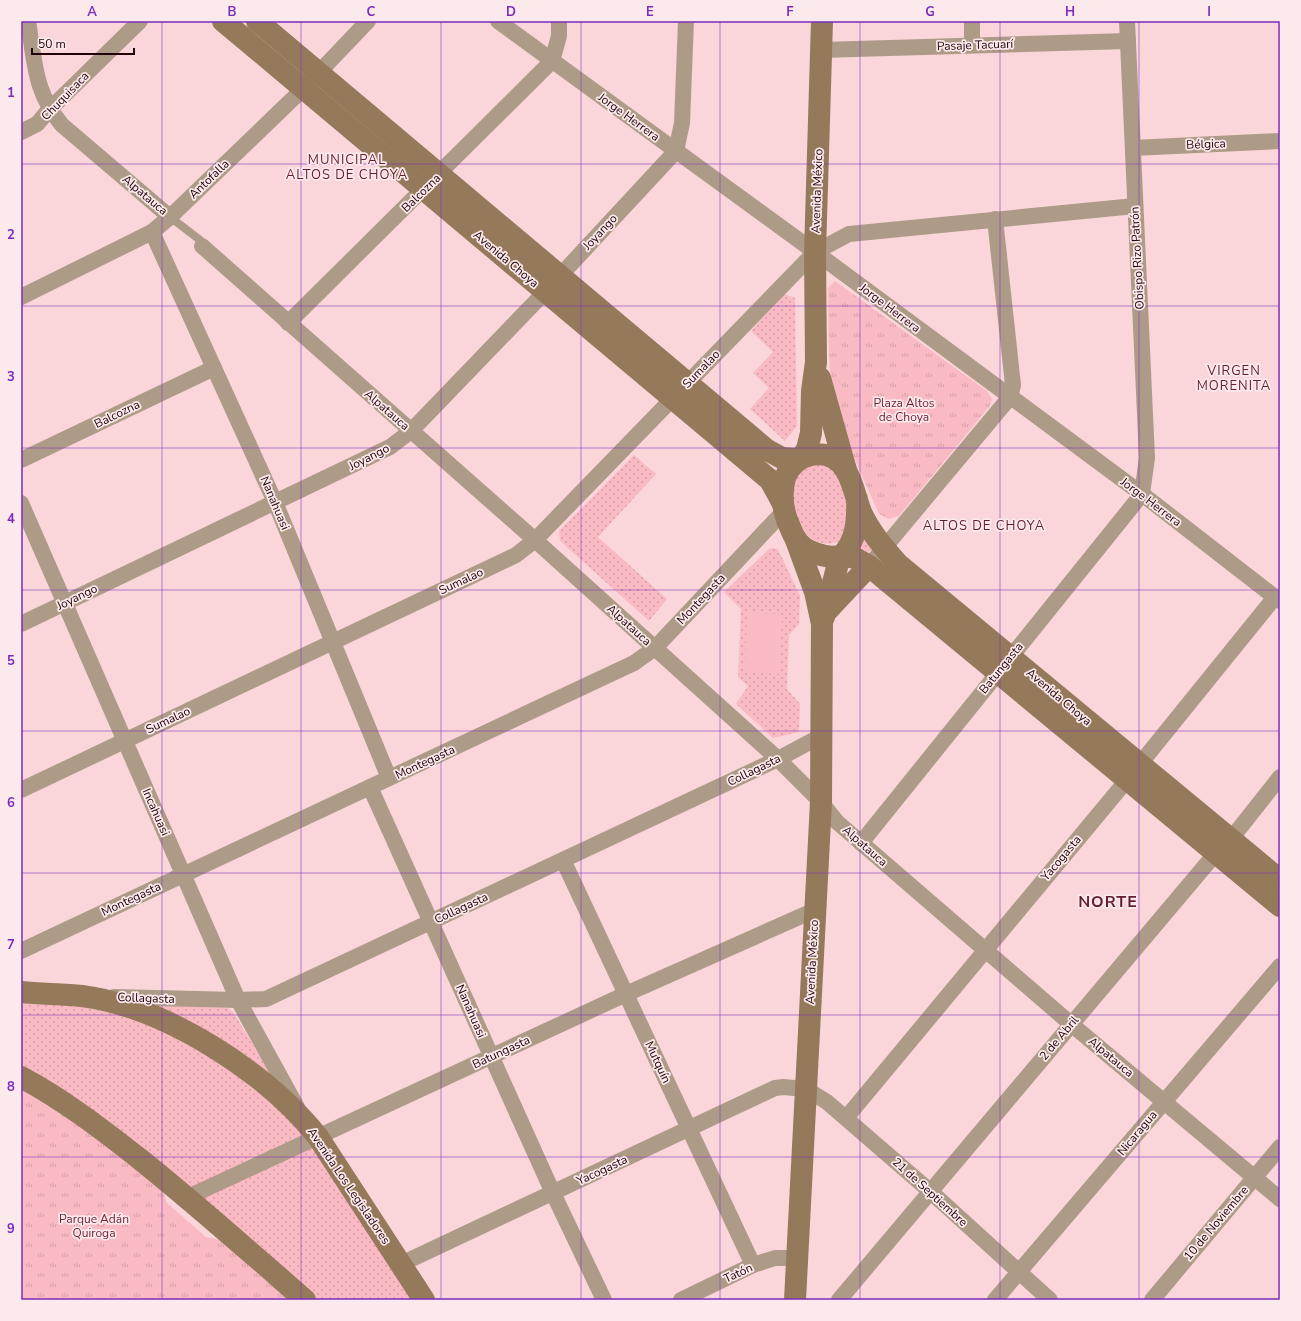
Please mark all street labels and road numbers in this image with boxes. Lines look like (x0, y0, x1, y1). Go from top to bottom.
street label: Pasaje Tacuarí (936, 36, 1015, 54)
street label: Chuquisaca (38, 68, 92, 124)
street label: Jorge Herrera (594, 89, 663, 145)
street label: Bélgica (1186, 135, 1226, 153)
street label: Avenida México (808, 148, 826, 234)
street label: Antofalla (185, 156, 233, 202)
street label: Balcozna (398, 170, 444, 216)
street label: Alpatauca (119, 171, 171, 219)
street label: Obispo Rizo Patrón (1126, 206, 1148, 310)
street label: Joyango (579, 210, 621, 254)
street label: Avenida Choya (470, 227, 542, 291)
street label: Jorge Herrera (856, 279, 924, 336)
street label: Sumalao (679, 346, 723, 392)
street label: Alpatauca (361, 386, 413, 434)
street label: Balcozna (92, 396, 142, 432)
street label: Joyango (345, 440, 392, 474)
street label: Jorge Herrera (1117, 473, 1185, 530)
street label: Nanahuasi (257, 474, 293, 532)
street label: Sumalao (436, 564, 486, 598)
street label: Montegasta (673, 570, 729, 628)
street label: Joyango (53, 580, 100, 614)
street label: Alpatauca (603, 601, 655, 649)
street label: Batungasta (975, 639, 1027, 697)
street label: Avenida Choya (1023, 665, 1095, 729)
street label: Sumalao (143, 703, 193, 737)
street label: Montegasta (393, 741, 457, 783)
street label: Collagasta (725, 750, 783, 790)
street label: Incahuasi (138, 786, 174, 838)
street label: Alpatauca (839, 822, 891, 870)
street label: Yacogasta (1037, 832, 1085, 885)
street label: Montegasta (99, 878, 163, 920)
street label: Collagasta (432, 889, 490, 927)
street label: Avenida México (802, 919, 822, 1005)
street label: Nanahuasi (452, 982, 490, 1040)
street label: Collagasta (117, 989, 175, 1007)
street label: 2 de Abril (1036, 1012, 1082, 1063)
street label: Batungasta (470, 1032, 532, 1072)
street label: Alpatauca (1085, 1033, 1137, 1081)
street label: Mutquín (641, 1038, 675, 1086)
street label: Nicaragua (1113, 1107, 1161, 1159)
street label: Avenida Los Legisladores (304, 1125, 394, 1248)
street label: Yacogasta (573, 1151, 630, 1189)
street label: 21 de Septiembre (889, 1154, 971, 1230)
street label: 10 de Noviembre (1180, 1182, 1252, 1264)
street label: Tatón (721, 1259, 755, 1287)

